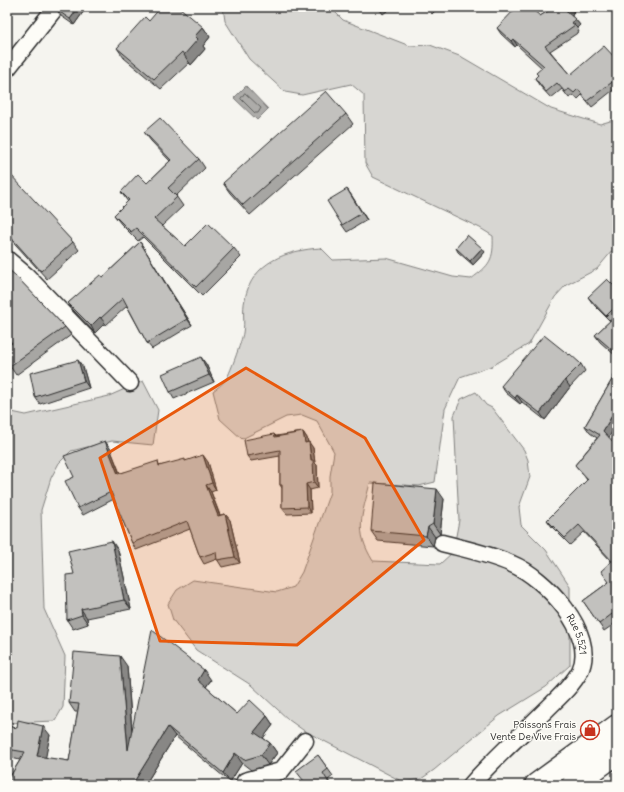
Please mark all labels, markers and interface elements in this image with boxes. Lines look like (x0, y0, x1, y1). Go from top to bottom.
street label: Rue 5.521 (563, 611, 590, 655)
place label: Poissons Frais Vente De Vive Frais (490, 718, 576, 743)
shop icon: Poissons Frais Vente De Vive Frais (579, 719, 601, 741)

